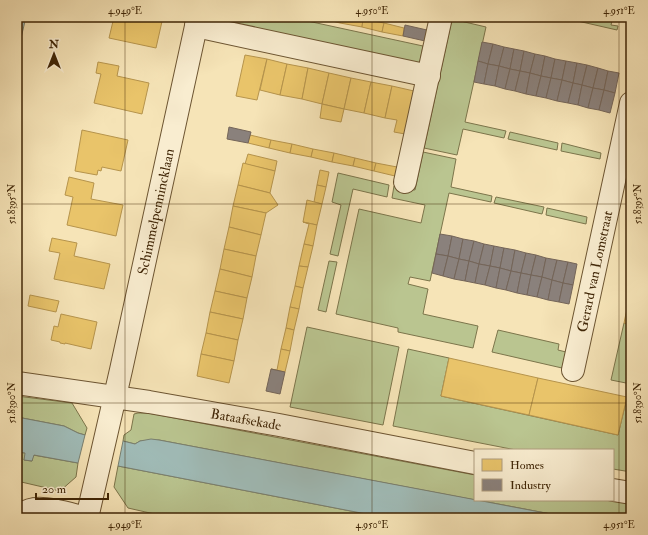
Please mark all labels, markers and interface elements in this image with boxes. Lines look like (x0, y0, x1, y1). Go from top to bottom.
text: 4.949°E (108, 5, 142, 17)
text: 4.950°E (356, 5, 388, 17)
text: 4.951°E (603, 5, 635, 17)
north arrow (34, 34, 74, 74)
text: N (48, 38, 60, 51)
street label: Schimmelpennincklaan (134, 147, 178, 276)
text: 51.8395°N (6, 184, 18, 224)
text: 51.8395°N (632, 184, 644, 224)
street label: Gerard van Lomstraat (573, 209, 616, 334)
text: 51.8390°N (6, 382, 18, 424)
text: 51.8390°N (632, 382, 644, 424)
street label: Bataafsekade (209, 405, 283, 434)
legend (474, 449, 614, 501)
text: Homes (510, 458, 544, 473)
scale bar (36, 475, 108, 501)
text: Industry (510, 478, 552, 493)
text: 20 m (42, 482, 67, 497)
text: 4.949°E (108, 519, 142, 531)
text: 4.950°E (356, 519, 388, 531)
text: 4.951°E (603, 519, 635, 531)

